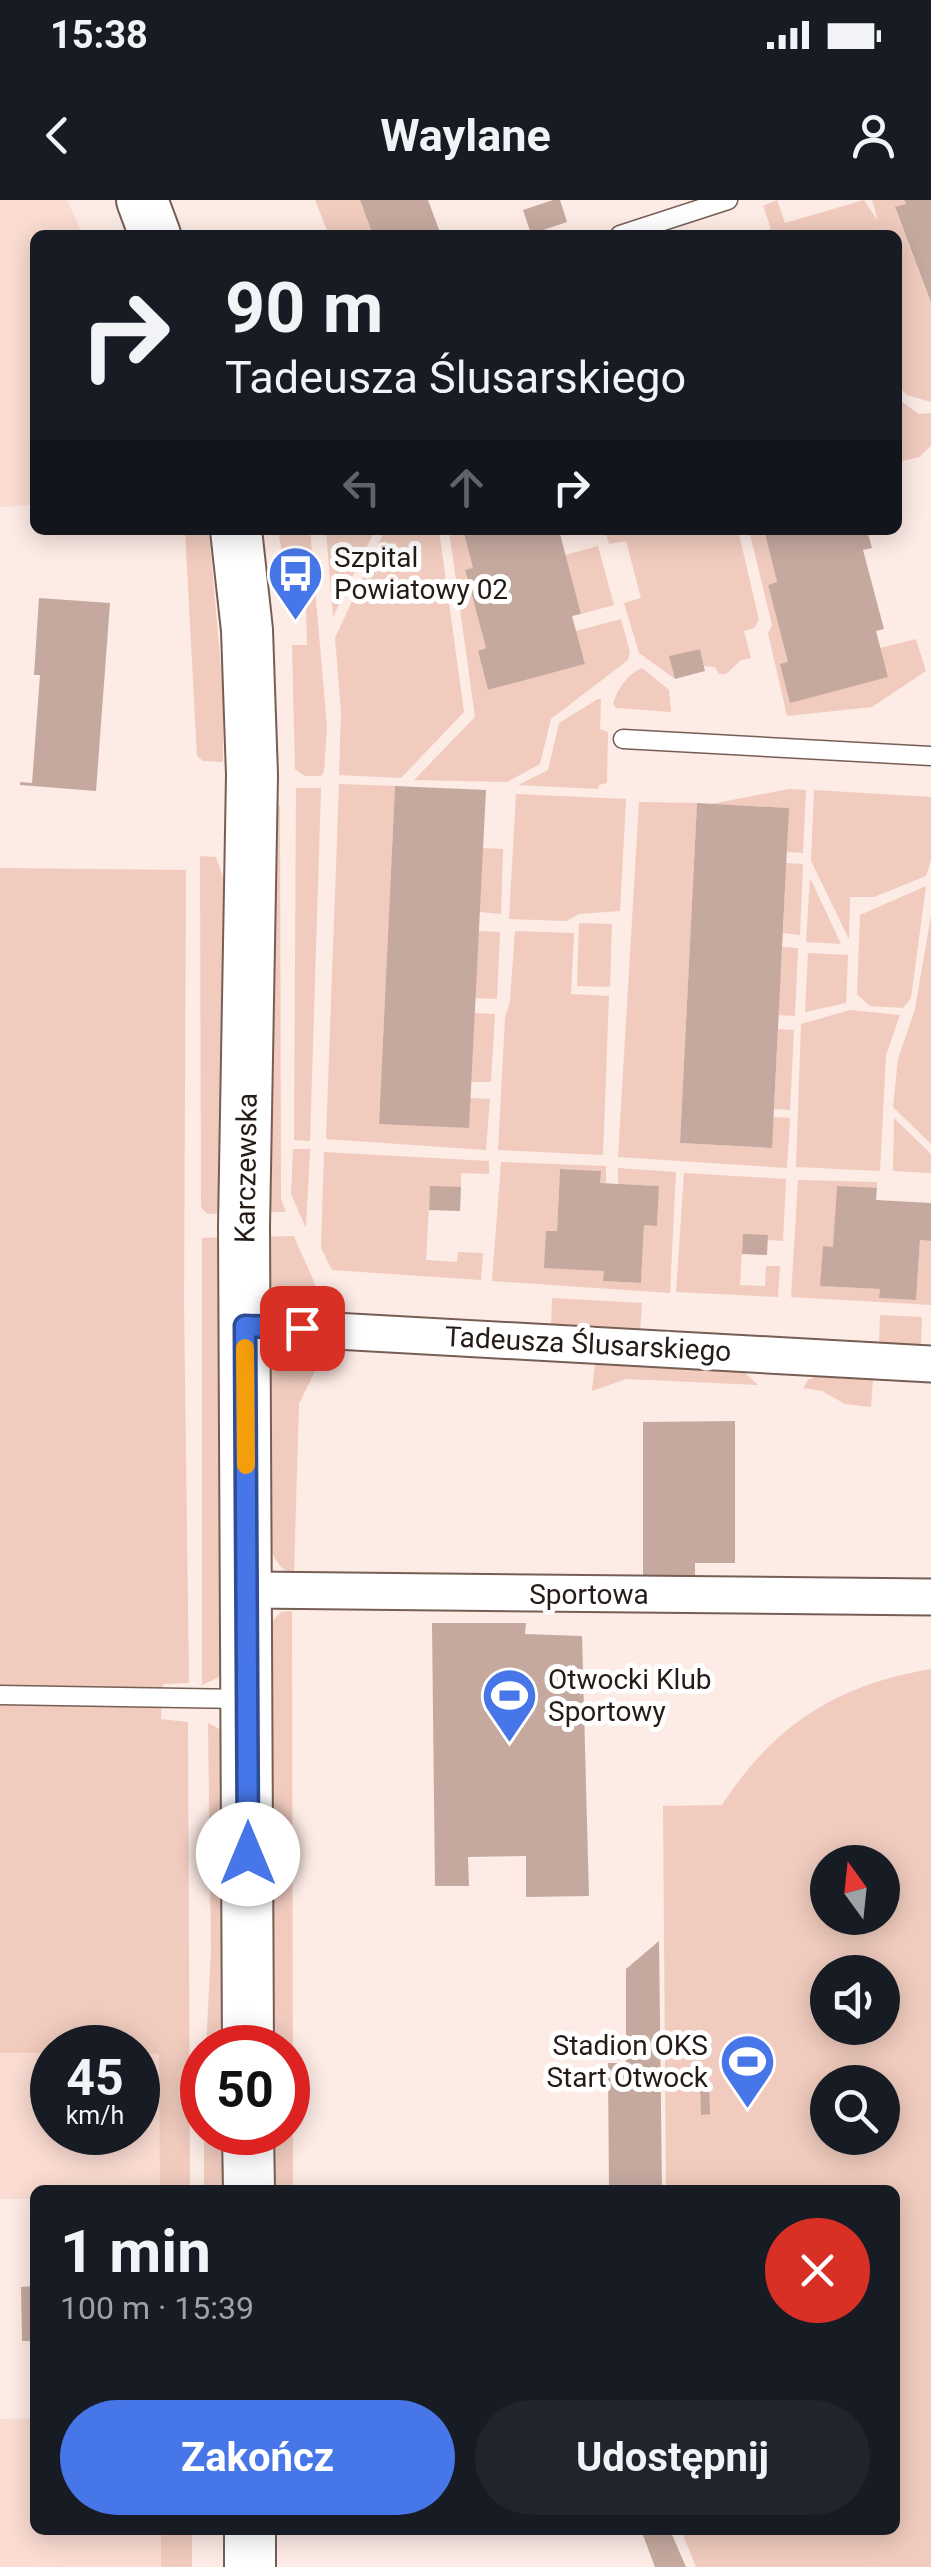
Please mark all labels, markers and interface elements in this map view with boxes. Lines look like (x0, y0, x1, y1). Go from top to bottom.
text: 15:38 (50, 13, 148, 57)
icon: back (30, 108, 85, 163)
icon: person (846, 108, 901, 163)
text: Waylane (380, 109, 551, 162)
text: 90 m (225, 267, 383, 349)
icon: right (60, 270, 190, 400)
text: Tadeusza Ślusarskiego (225, 351, 686, 404)
icon: left (334, 460, 389, 515)
icon: ahead (439, 460, 494, 515)
icon: right (544, 460, 599, 515)
place label: Szpital Powiatowy 02 (334, 541, 508, 606)
bus stop icon: Szpital Powiatowy 02 (265, 543, 325, 622)
street label: Karczewska (228, 1093, 264, 1243)
pin (260, 1286, 345, 1371)
icon: arrive (275, 1301, 330, 1356)
street label: Tadeusza Ślusarskiego (444, 1320, 732, 1368)
street label: Sportowa (529, 1578, 649, 1611)
place label: Otwocki Klub Sportowy (548, 1663, 712, 1728)
sports icon: Otwocki Klub Sportowy (479, 1665, 539, 1744)
position arrow (196, 1802, 300, 1906)
north arrow (810, 1845, 900, 1935)
map controls (810, 1845, 900, 2155)
button: sound (810, 1955, 900, 2045)
speed limit sign: 50 (180, 2025, 310, 2155)
place label: Stadion OKS Start Otwock (546, 2029, 709, 2094)
sports icon: Stadion OKS Start Otwock (717, 2031, 777, 2110)
text: 45 (66, 2049, 124, 2107)
button: search (810, 2065, 900, 2155)
text: km/h (66, 2101, 124, 2130)
text: 1 min (60, 2216, 211, 2287)
button: close (765, 2218, 870, 2323)
text: 100 m · 15:39 (60, 2289, 254, 2327)
button: Zakończ (60, 2400, 455, 2515)
button: Udostępnij (475, 2400, 870, 2515)

